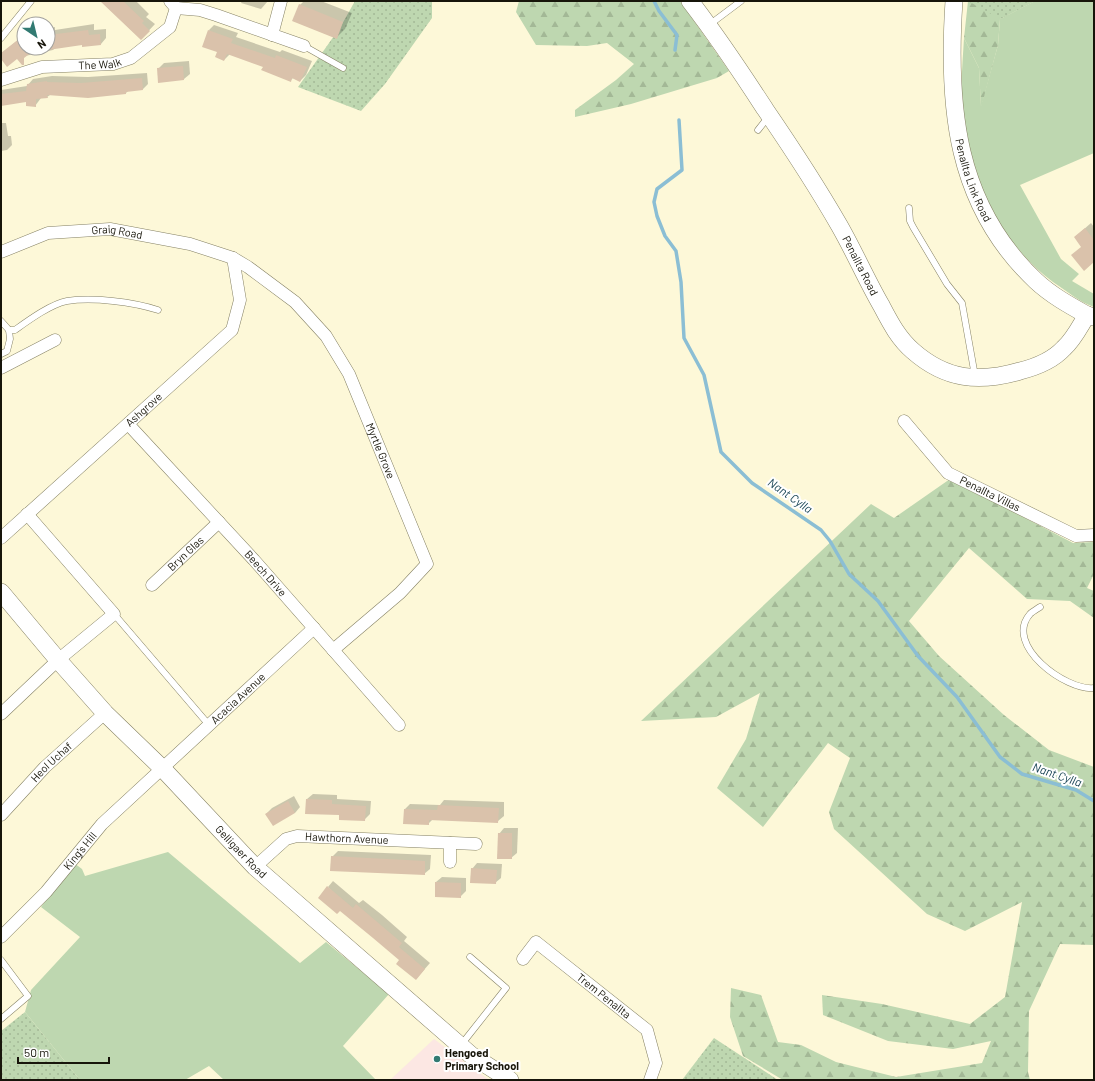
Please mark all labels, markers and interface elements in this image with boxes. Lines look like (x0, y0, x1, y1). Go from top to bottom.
north arrow (16, 16, 56, 56)
text: N (35, 37, 49, 52)
street label: The Walk (78, 55, 123, 71)
street label: Penallta Link Road (953, 137, 995, 224)
street label: Graig Road (91, 222, 144, 241)
street label: Penallta Road (840, 233, 881, 297)
street label: Ashgrove (122, 389, 164, 429)
street label: Myrtle Grove (364, 421, 398, 481)
street label: Penallta Villas (958, 473, 1023, 514)
water label: Nant Cylla (766, 475, 816, 516)
street label: Bryn Glas (164, 533, 206, 573)
street label: Beech Drive (242, 547, 290, 599)
street label: Acacia Avenue (208, 669, 268, 726)
street label: Heol Uchaf (28, 739, 74, 784)
water label: Nant Cylla (1031, 759, 1084, 789)
street label: Gelligaer Road (213, 822, 270, 880)
street label: King's Hill (60, 829, 99, 872)
street label: Hawthorn Avenue (305, 829, 389, 846)
street label: Trem Penallta (575, 970, 634, 1021)
scale bar (18, 1039, 109, 1065)
text: 50 m (24, 1045, 49, 1059)
place label: Hengoed Primary School (445, 1046, 519, 1072)
marker: Hengoed Primary School (432, 1054, 442, 1064)

